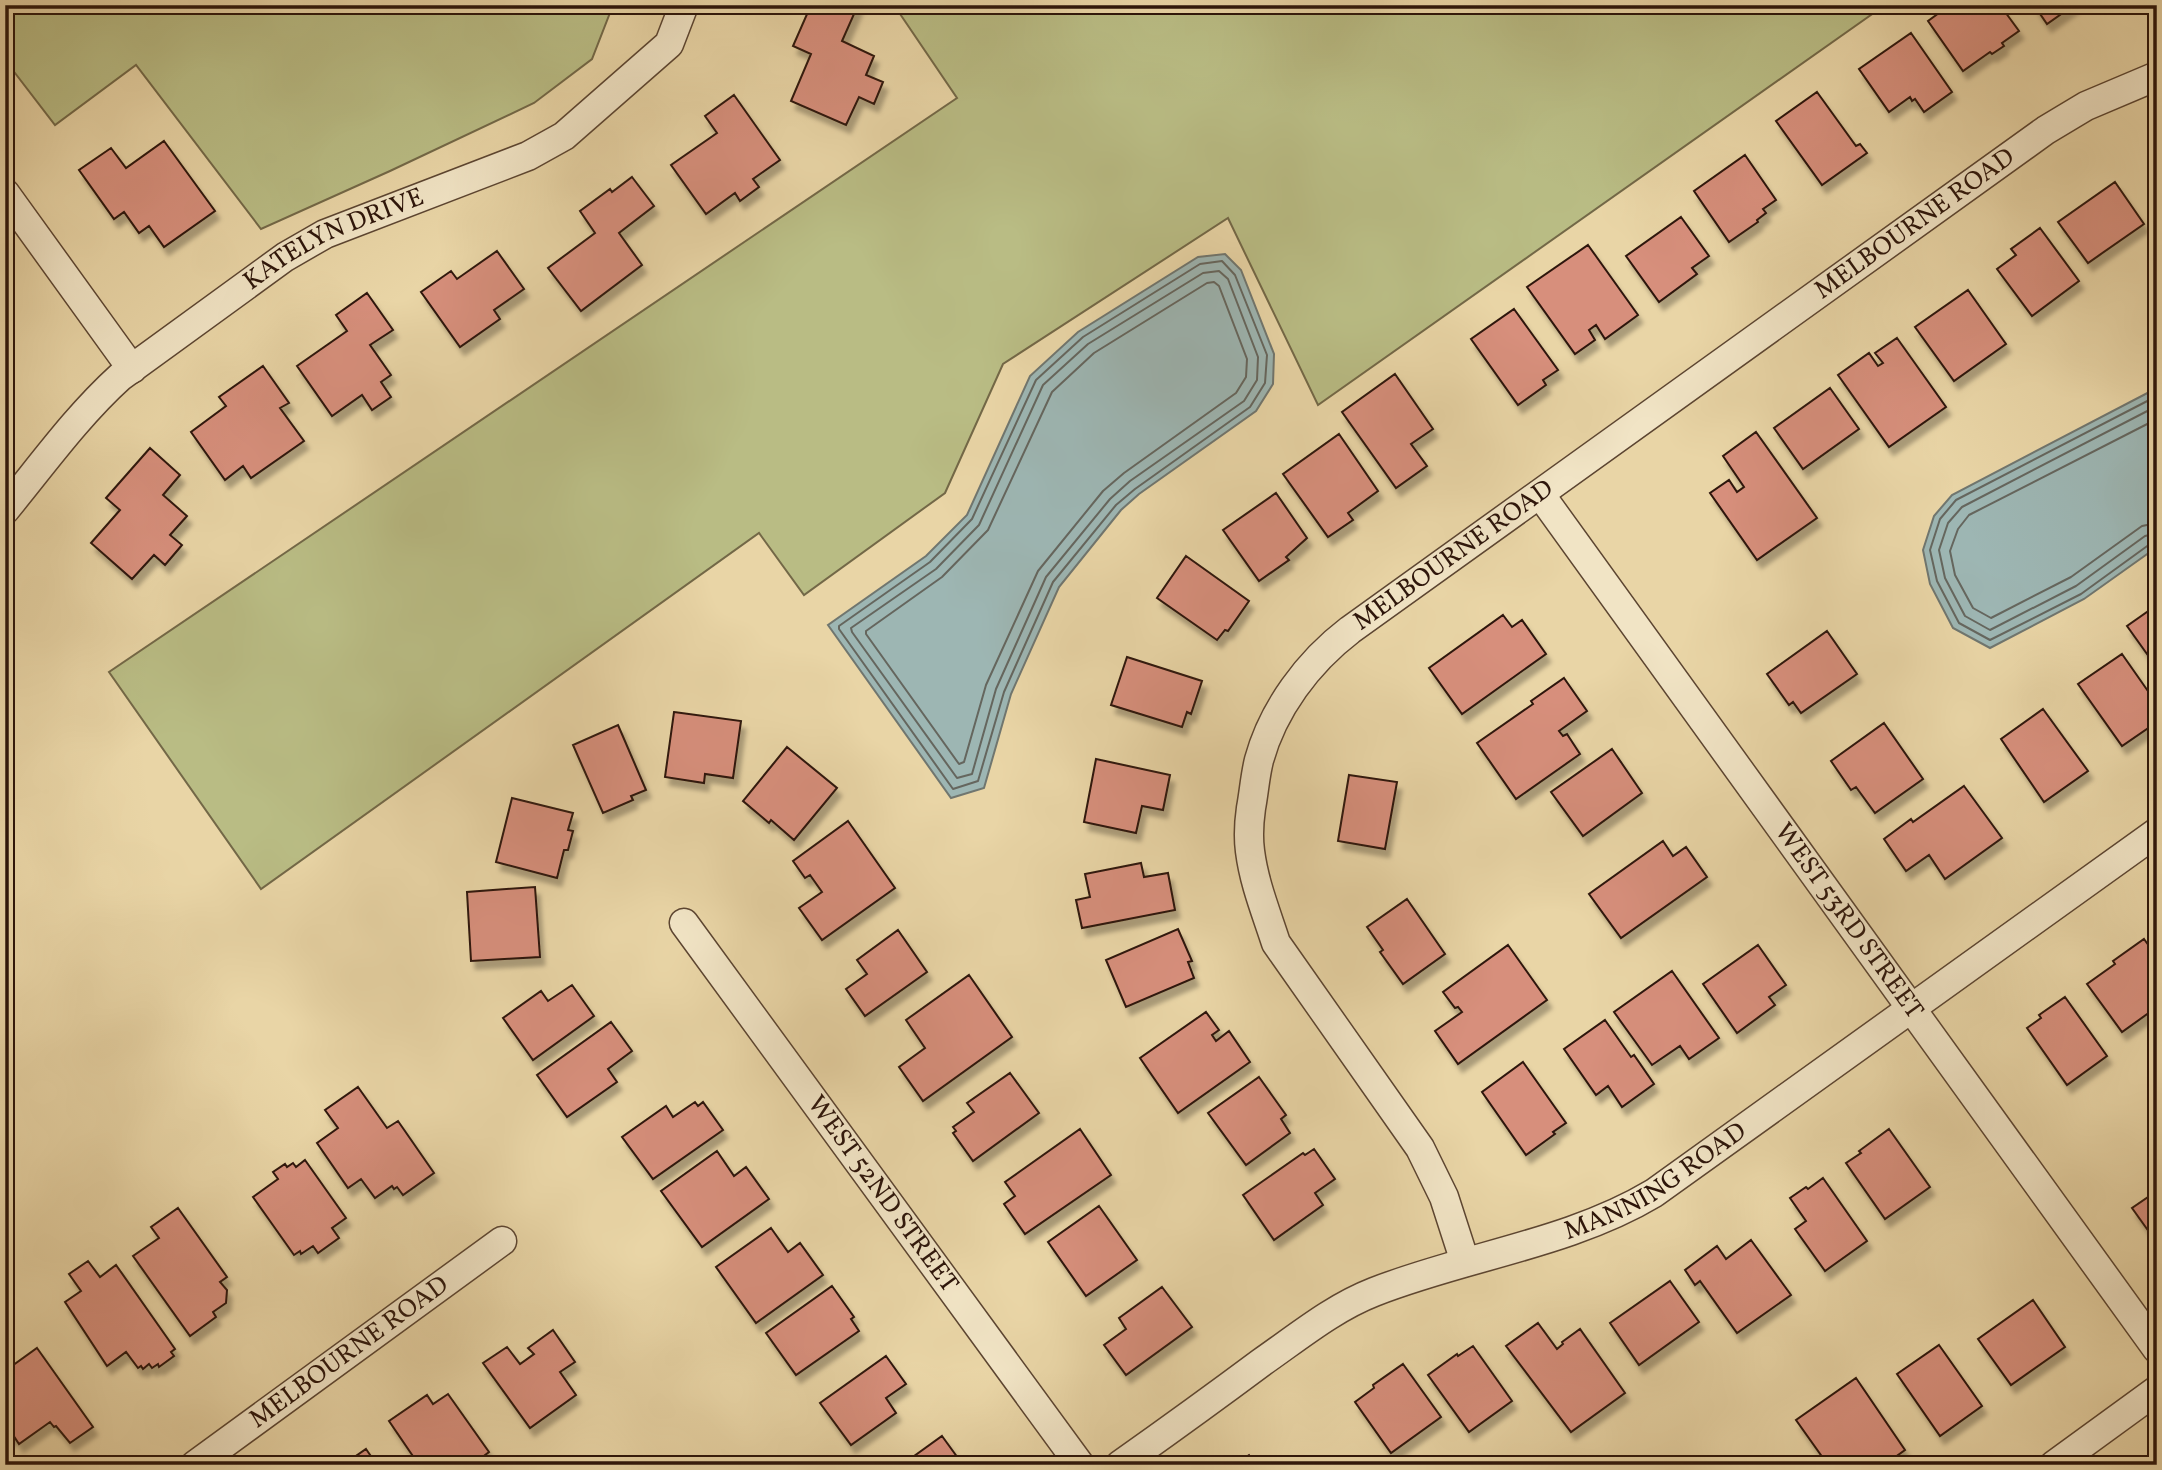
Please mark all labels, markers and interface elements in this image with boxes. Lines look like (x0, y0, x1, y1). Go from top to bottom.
street label: MELBOURNE ROAD (1808, 140, 2022, 308)
street label: KATELYN DRIVE (236, 180, 429, 299)
street label: MELBOURNE ROAD (1346, 471, 1561, 640)
street label: WEST 53RD STREET (1765, 816, 1931, 1027)
street label: WEST 52ND STREET (798, 1088, 966, 1300)
street label: MANNING ROAD (1559, 1114, 1754, 1250)
street label: MELBOURNE ROAD (242, 1268, 456, 1437)

